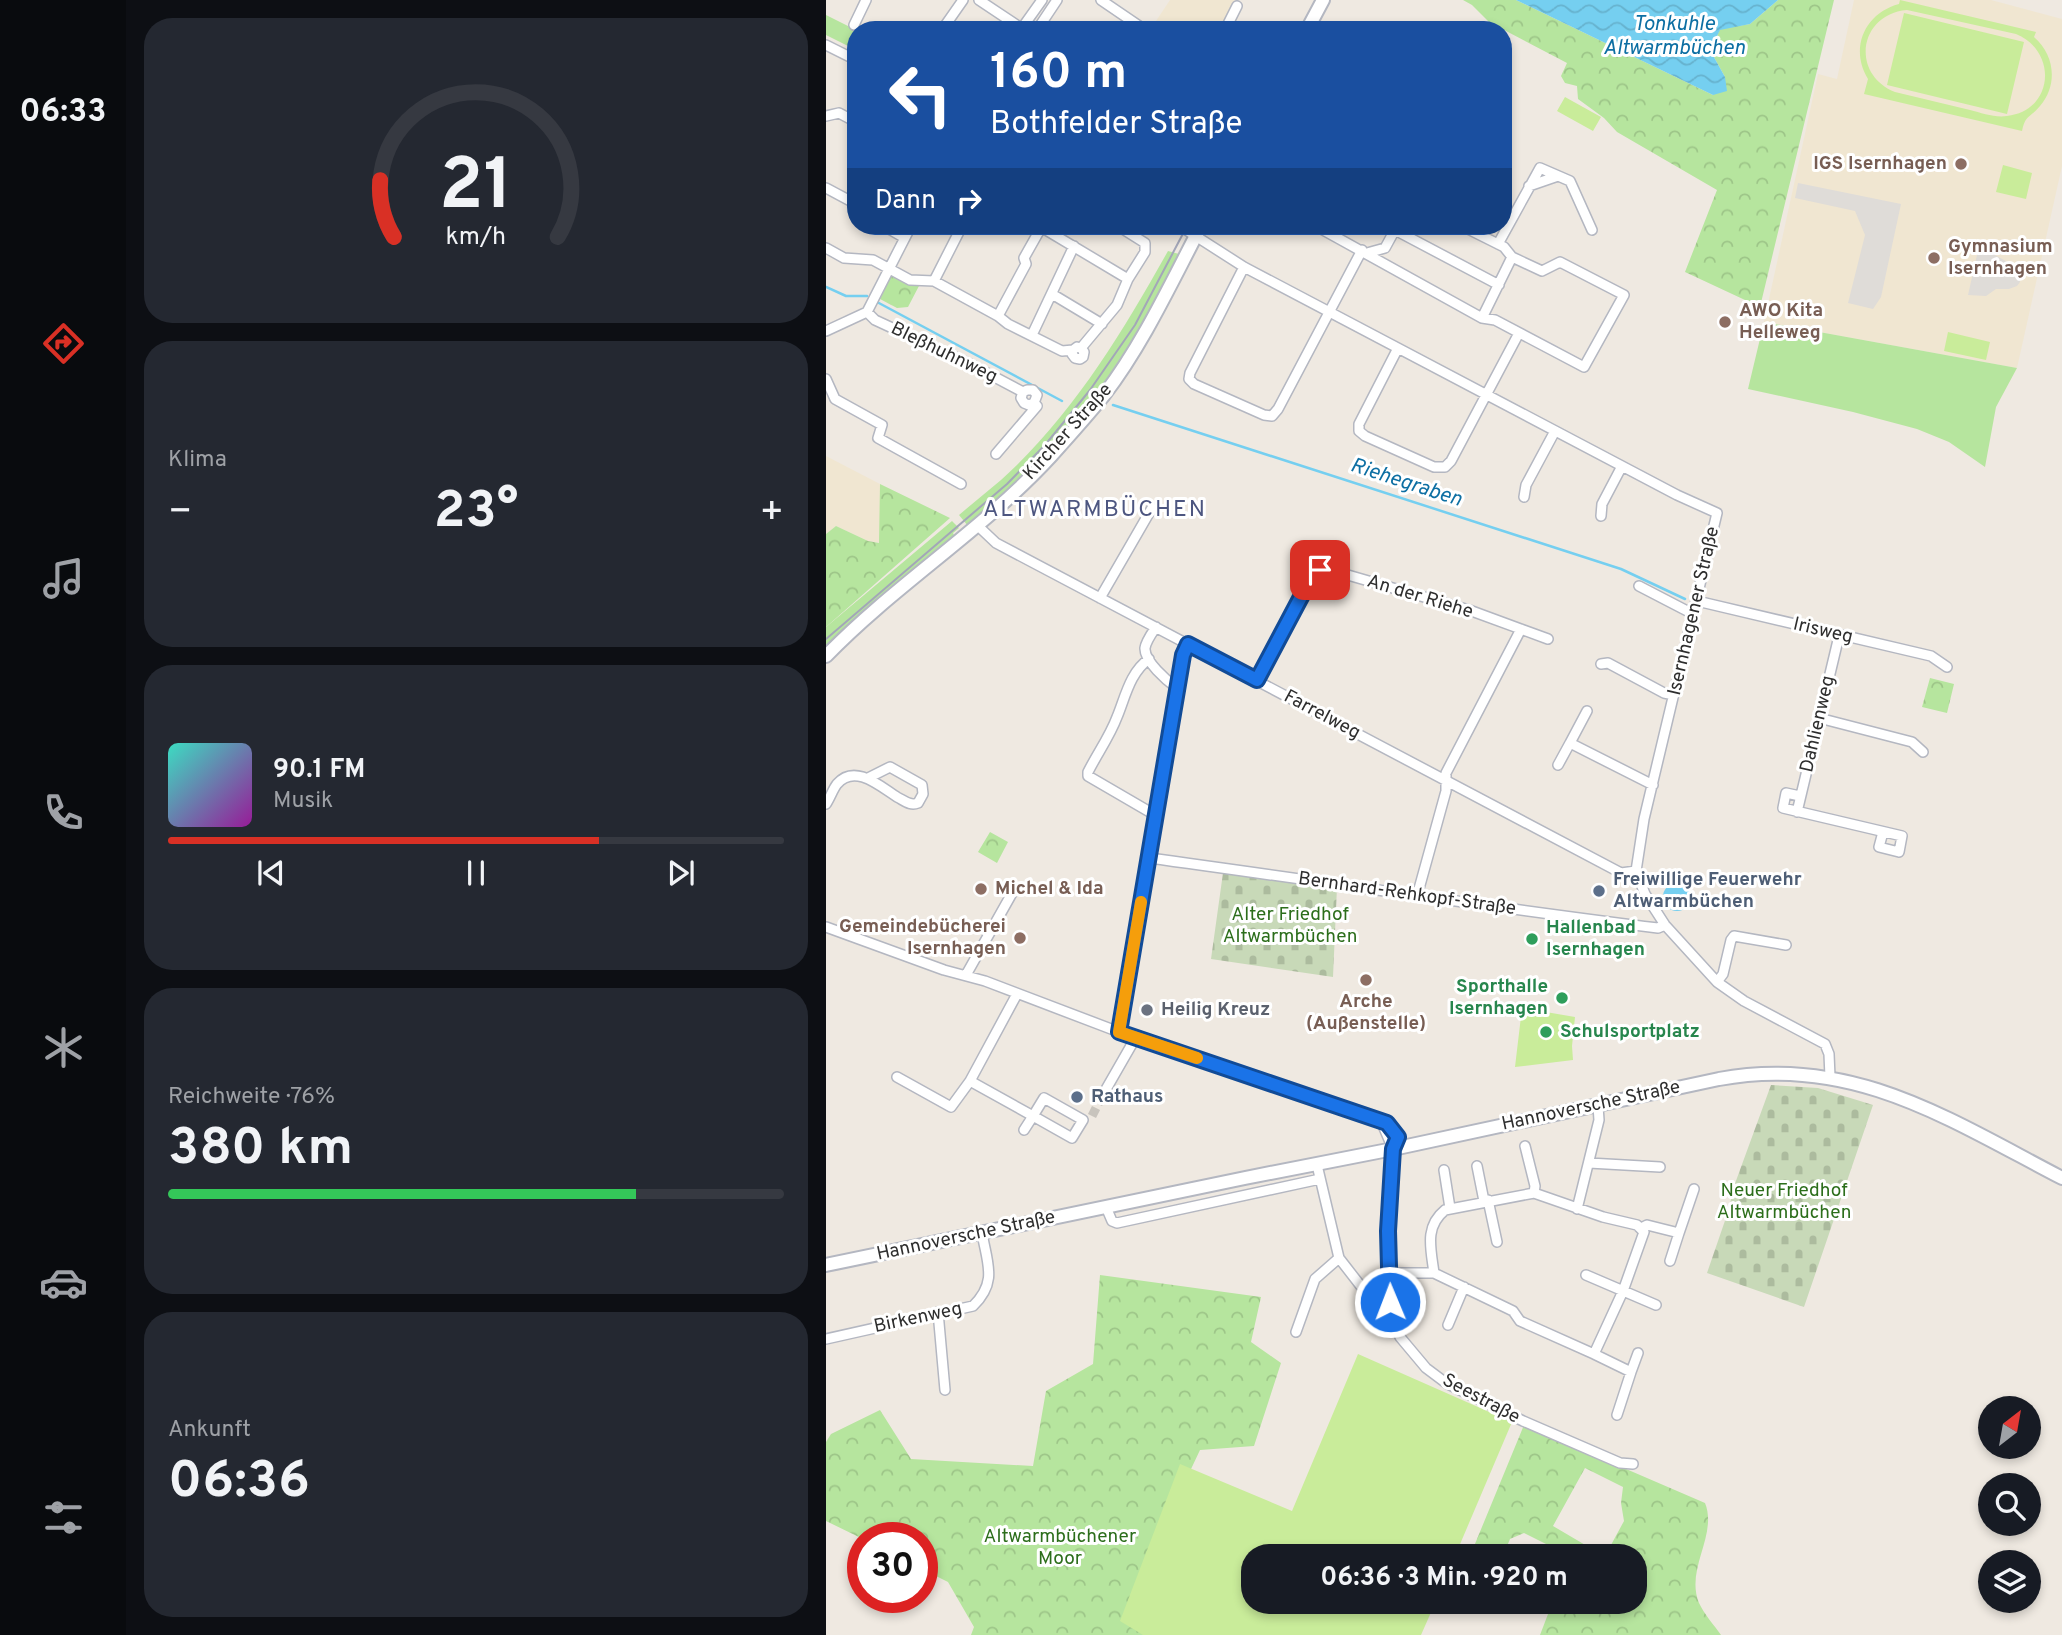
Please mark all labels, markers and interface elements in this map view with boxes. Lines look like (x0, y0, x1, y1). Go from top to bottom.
water label: Tonkuhle Altwarmbüchen (1603, 11, 1746, 62)
text: 160 m (990, 44, 1127, 106)
icon: left (875, 49, 966, 140)
text: 06:33 (20, 93, 106, 133)
text: Bothfelder Straße (990, 105, 1242, 145)
text: 21 (439, 143, 513, 235)
place label: IGS Isernhagen (1813, 152, 1947, 176)
marker: IGS Isernhagen (1953, 156, 1969, 172)
icon: right (950, 182, 988, 220)
text: Dann (875, 185, 936, 218)
text: km/h (446, 222, 506, 254)
place label: Gymnasium Isernhagen (1948, 235, 2053, 281)
marker: Gymnasium Isernhagen (1926, 250, 1942, 266)
place label: AWO Kita Helleweg (1739, 299, 1823, 345)
marker: AWO Kita Helleweg (1717, 314, 1733, 330)
street label: Bleßhuhnweg (887, 317, 1001, 389)
icon: directions (39, 319, 88, 368)
street label: Kircher Straße (1018, 378, 1118, 486)
text: Klima (168, 446, 227, 475)
water label: Riehegraben (1347, 452, 1466, 514)
text: 23° (434, 480, 518, 546)
text: − (168, 489, 193, 538)
text: + (759, 489, 784, 538)
district label: ALTWARMBÜCHEN (983, 495, 1207, 525)
street label: Isernhagener Straße (1663, 524, 1725, 698)
pin (1290, 540, 1350, 600)
icon: arrive (1301, 551, 1339, 589)
icon: music (39, 554, 88, 603)
street label: An der Riehe (1364, 569, 1476, 625)
street label: Irisweg (1791, 612, 1855, 650)
street label: Dahlienweg (1795, 673, 1841, 775)
street label: Farrelweg (1280, 685, 1364, 745)
text: 90.1 FM (273, 754, 365, 787)
text: Musik (273, 787, 333, 816)
icon: phone (39, 788, 88, 837)
icon: previous (252, 854, 290, 892)
icon: pause (457, 854, 495, 892)
icon: next (662, 854, 700, 892)
street label: Bernhard-Rehkopf-Straße (1297, 867, 1517, 921)
place label: Freiwillige Feuerwehr Altwarmbüchen (1613, 868, 1802, 914)
place label: Michel & Ida (995, 877, 1104, 901)
marker: Michel & Ida (973, 881, 989, 897)
marker: Freiwillige Feuerwehr Altwarmbüchen (1591, 883, 1607, 899)
park label: Alter Friedhof Altwarmbüchen (1223, 903, 1357, 949)
place label: Gemeindebücherei Isernhagen (839, 915, 1006, 961)
place label: Hallenbad Isernhagen (1546, 916, 1645, 962)
marker: Gemeindebücherei Isernhagen (1012, 930, 1028, 946)
marker: Hallenbad Isernhagen (1524, 931, 1540, 947)
marker: Arche (Außenstelle) (1358, 972, 1374, 988)
place label: Sporthalle Isernhagen (1449, 975, 1548, 1021)
place label: Arche (Außenstelle) (1306, 990, 1426, 1036)
marker: Sporthalle Isernhagen (1554, 990, 1570, 1006)
place label: Heilig Kreuz (1161, 998, 1270, 1022)
marker: Heilig Kreuz (1139, 1002, 1155, 1018)
place label: Schulsportplatz (1560, 1020, 1700, 1044)
icon: climate (39, 1023, 88, 1072)
marker: Schulsportplatz (1538, 1024, 1554, 1040)
street label: Hannoversche Straße (1500, 1075, 1682, 1137)
text: Reichweite · 76% (168, 1083, 335, 1112)
place label: Rathaus (1091, 1085, 1163, 1109)
marker: Rathaus (1069, 1089, 1085, 1105)
text: 380 km (168, 1117, 353, 1183)
park label: Neuer Friedhof Altwarmbüchen (1717, 1179, 1851, 1225)
street label: Hannoversche Straße (875, 1205, 1057, 1267)
icon: car (39, 1258, 88, 1307)
position arrow (1353, 1265, 1427, 1339)
street label: Birkenweg (872, 1297, 964, 1339)
street label: Seestraße (1438, 1369, 1524, 1429)
north arrow (1978, 1396, 2040, 1460)
map controls (1978, 1396, 2041, 1613)
text: Ankunft (168, 1416, 251, 1445)
text: 06:36 (168, 1450, 310, 1516)
button: search (1978, 1473, 2041, 1536)
icon: filters (39, 1493, 88, 1542)
speed limit sign: 30 (847, 1522, 938, 1613)
park label: Altwarmbüchener Moor (984, 1525, 1137, 1571)
button: layers (1978, 1550, 2041, 1613)
text: 06:36 · 3 Min. · 920 m (1320, 1562, 1568, 1595)

